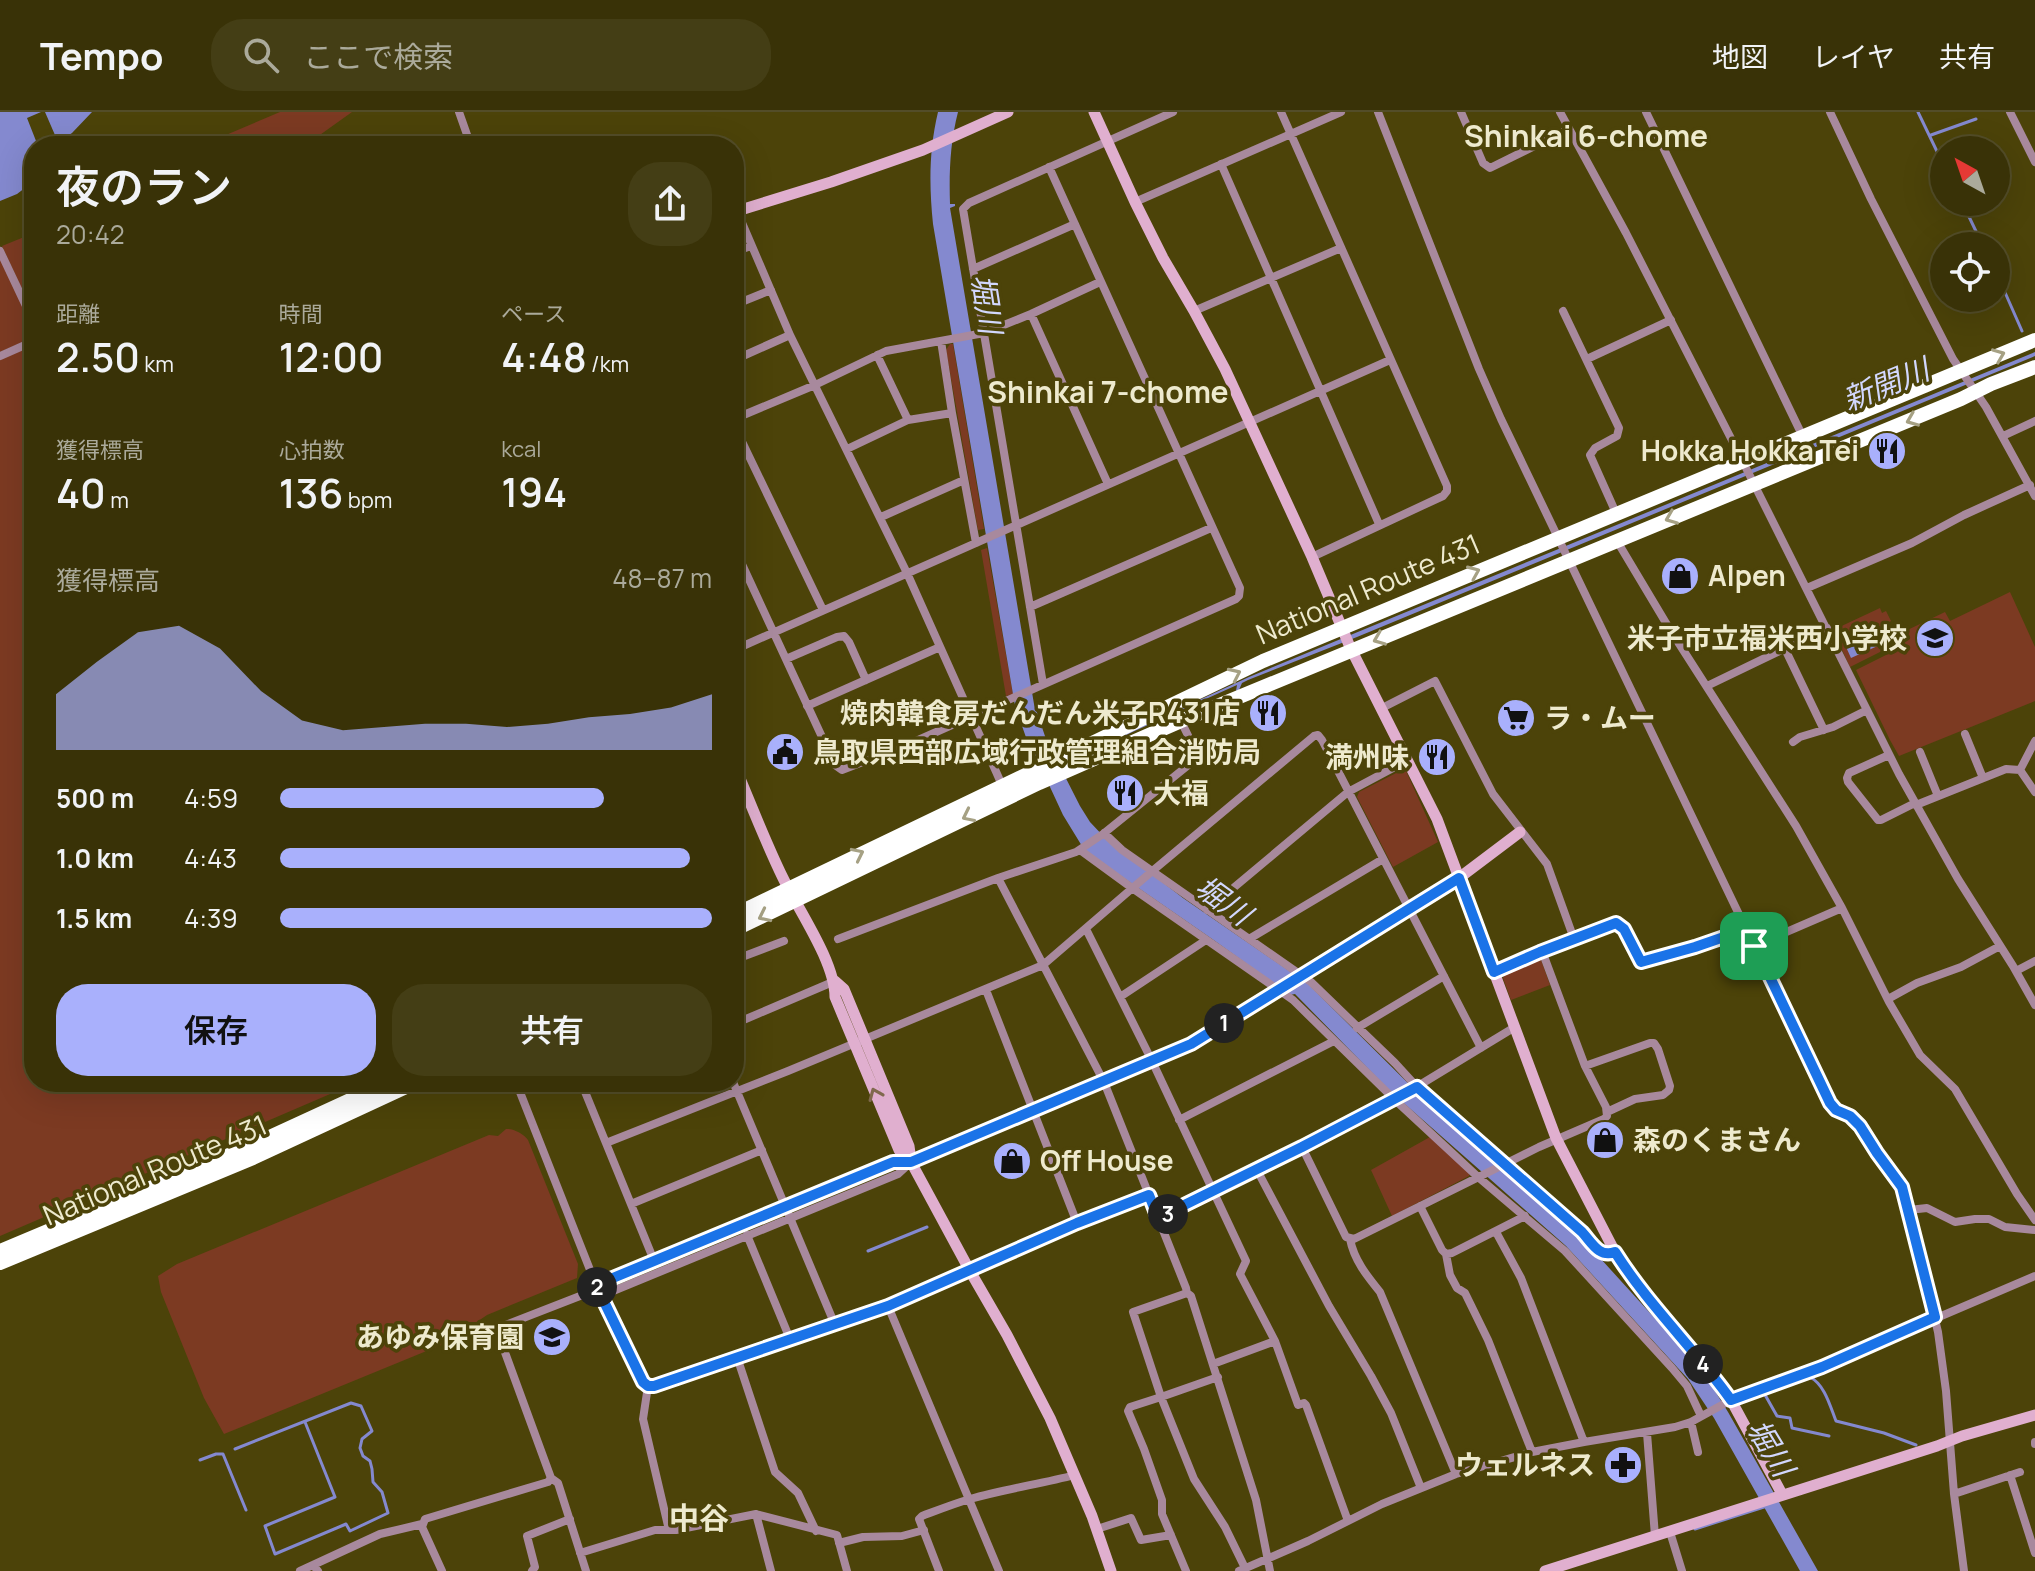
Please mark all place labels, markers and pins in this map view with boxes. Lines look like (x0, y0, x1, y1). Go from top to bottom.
restaurant icon: Hokka Hokka Tei (1866, 430, 1908, 472)
place label: Hokka Hokka Tei (1641, 431, 1859, 469)
shop icon: Alpen (1659, 555, 1701, 597)
place label: Alpen (1708, 556, 1786, 594)
school or university icon: 米子市立福米西小学校 (1914, 617, 1956, 659)
place label: 米子市立福米西小学校 (1627, 618, 1907, 656)
restaurant icon: 焼肉韓食房だんだん米子R431店 (1247, 692, 1289, 734)
place label: 焼肉韓食房だんだん米子R431店 (840, 693, 1240, 731)
supermarket icon: ラ・ムー (1495, 697, 1537, 739)
place label: ラ・ムー (1544, 698, 1656, 736)
public building icon: 鳥取県西部広域行政管理組合消防局 (764, 731, 806, 773)
place label: 鳥取県西部広域行政管理組合消防局 (813, 732, 1261, 770)
restaurant icon: 満州味 (1416, 736, 1458, 778)
place label: 満州味 (1325, 737, 1409, 775)
restaurant icon: 大福 (1104, 772, 1146, 814)
place label: 大福 (1153, 773, 1209, 811)
pin (1720, 912, 1788, 980)
pin: 1 (1204, 1003, 1244, 1043)
shop icon: 森のくまさん (1584, 1119, 1626, 1161)
place label: 森のくまさん (1633, 1120, 1801, 1158)
shop icon: Off House (991, 1140, 1033, 1182)
place label: Off House (1040, 1141, 1174, 1179)
pin: 3 (1148, 1194, 1188, 1234)
pin: 2 (577, 1267, 617, 1307)
school or university icon: あゆみ保育園 (531, 1316, 573, 1358)
place label: あゆみ保育園 (356, 1317, 524, 1355)
pin: 4 (1683, 1344, 1723, 1384)
pharmacy icon: ウェルネス (1602, 1444, 1644, 1486)
place label: ウェルネス (1455, 1445, 1595, 1483)

